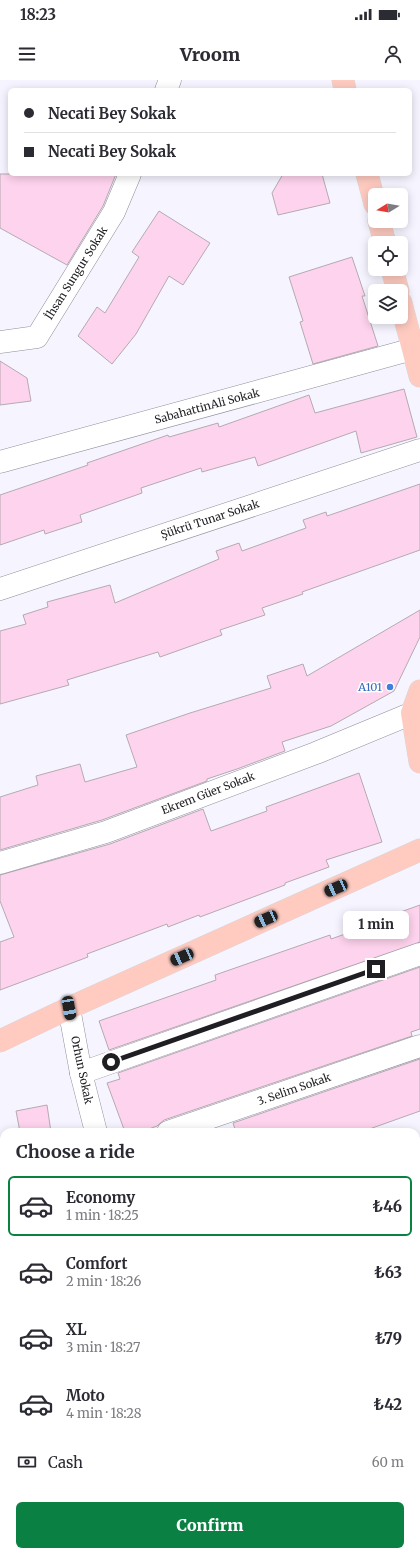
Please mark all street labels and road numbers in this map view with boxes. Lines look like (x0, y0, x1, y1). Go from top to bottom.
street label: İhsan Sungur Sokak (42, 224, 110, 322)
street label: SabahattinAli Sokak (153, 385, 261, 427)
street label: Şükrü Tunar Sokak (159, 496, 261, 542)
street label: Ekrem Güer Sokak (159, 769, 257, 817)
street label: Orhun Sokak (68, 1035, 96, 1105)
street label: 3. Selim Sokak (255, 1070, 333, 1108)

